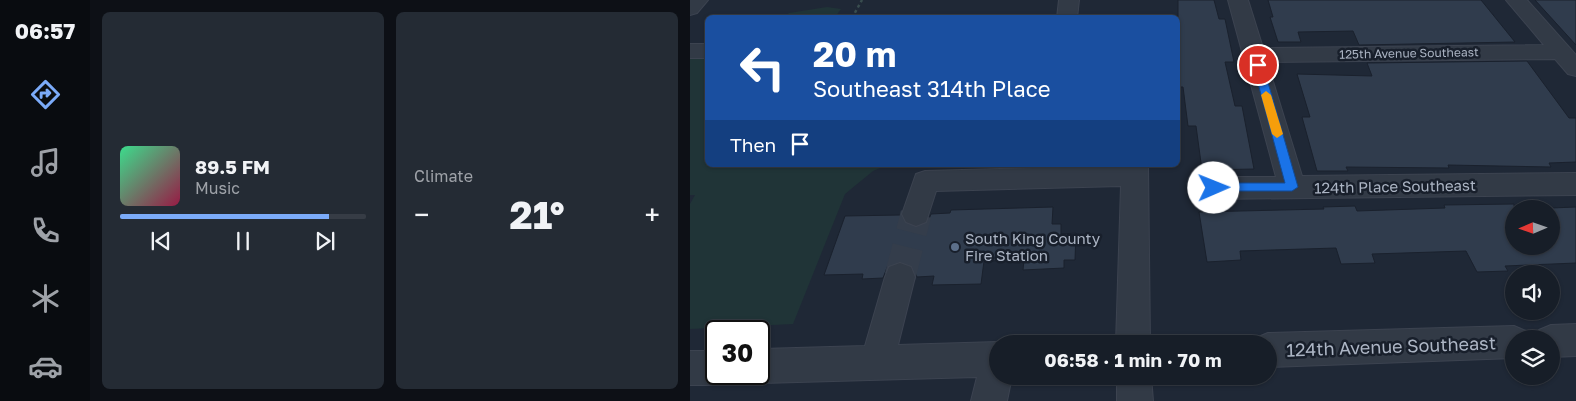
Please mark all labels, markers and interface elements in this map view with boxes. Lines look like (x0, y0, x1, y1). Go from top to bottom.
text: 06:57 (15, 17, 75, 44)
text: 20 m (813, 33, 896, 75)
icon: left (730, 35, 795, 100)
pin (1237, 44, 1279, 86)
street label: 125th Avenue Southeast (1339, 44, 1479, 62)
icon: arrive (1244, 51, 1272, 79)
text: Southeast 314th Place (813, 75, 1051, 102)
icon: directions (28, 77, 63, 112)
icon: arrive (786, 130, 814, 158)
text: Then (730, 133, 776, 156)
icon: music (28, 145, 63, 180)
text: 89.5 FM (195, 155, 270, 178)
position arrow (1187, 161, 1239, 213)
text: Climate (414, 166, 473, 186)
street label: 124th Place Southeast (1314, 176, 1476, 196)
text: Music (195, 178, 240, 198)
text: 21° (510, 192, 565, 237)
text: − (414, 198, 429, 231)
text: + (645, 198, 660, 231)
north arrow (1505, 200, 1560, 255)
map controls (1505, 200, 1560, 385)
icon: phone (28, 213, 63, 248)
icon: previous (147, 227, 175, 255)
icon: pause (229, 227, 257, 255)
icon: next (311, 227, 339, 255)
place label: South King County Fire Station (965, 229, 1101, 264)
marker: South King County Fire Station (949, 241, 961, 253)
button: sound (1505, 265, 1560, 320)
icon: climate (28, 281, 63, 316)
speed limit sign: 30 (705, 320, 770, 385)
button: layers (1505, 330, 1560, 385)
street label: 124th Avenue Southeast (1286, 331, 1496, 361)
text: 06:58 · 1 min · 70 m (1044, 348, 1222, 371)
icon: car (28, 349, 63, 384)

